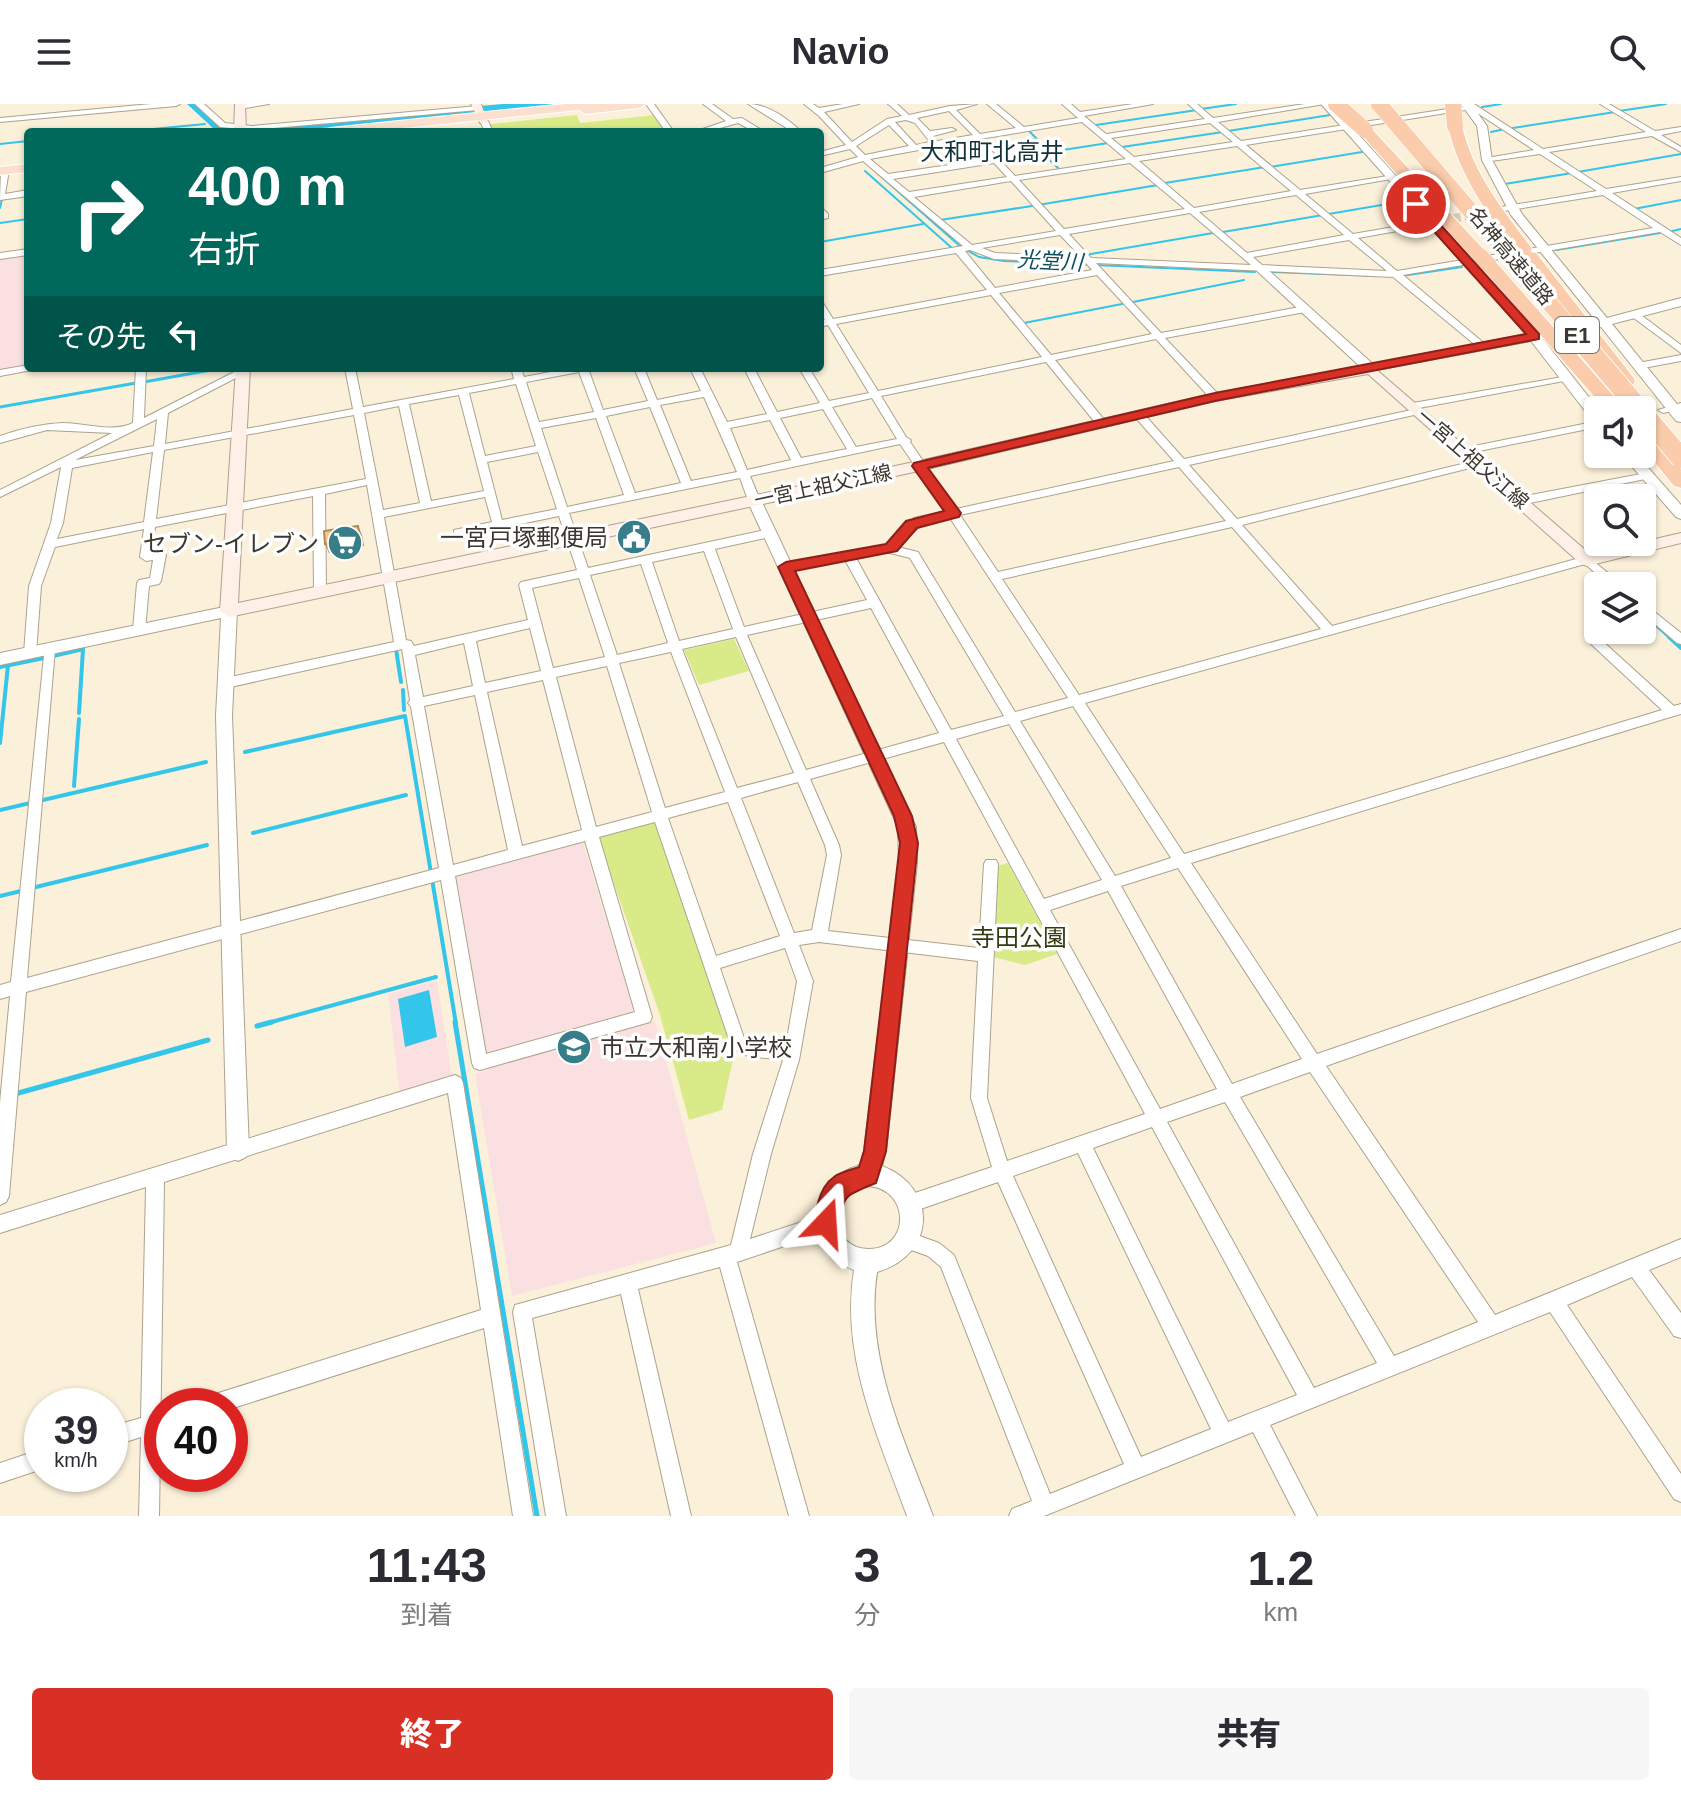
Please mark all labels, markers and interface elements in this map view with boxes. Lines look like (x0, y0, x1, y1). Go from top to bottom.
icon: menu (32, 30, 76, 74)
icon: search (1605, 30, 1649, 74)
text: Navio (791, 31, 890, 72)
district label: 大和町北高井 (920, 138, 1064, 165)
text: 400 m (188, 154, 347, 217)
icon: right (56, 160, 160, 264)
pin (1382, 170, 1450, 238)
icon: arrive (1394, 182, 1438, 226)
street label: 名神高速道路 (1464, 203, 1558, 309)
text: 右折 (188, 229, 260, 270)
water label: 光堂川 (1016, 247, 1086, 275)
icon: left (162, 312, 206, 356)
road number: E1 (1555, 317, 1599, 353)
text: その先 (56, 320, 146, 353)
map controls (1584, 396, 1656, 644)
button: sound (1584, 396, 1656, 468)
street label: 一宮上祖父江線 (1413, 405, 1533, 513)
street label: 一宮上祖父江線 (752, 461, 894, 511)
button: search (1584, 484, 1656, 556)
public building icon: 一宮戸塚郵便局 (615, 518, 653, 556)
supermarket icon: セブン-イレブン (326, 524, 364, 562)
place label: 一宮戸塚郵便局 (440, 524, 608, 551)
place label: セブン-イレブン (143, 530, 319, 557)
button: layers (1584, 572, 1656, 644)
park label: 寺田公園 (971, 924, 1067, 951)
school or university icon: 市立大和南小学校 (555, 1028, 593, 1066)
place label: 市立大和南小学校 (600, 1034, 792, 1061)
position arrow (784, 1181, 868, 1265)
speed limit sign: 40 (144, 1388, 248, 1492)
text: 39 (54, 1408, 98, 1452)
text: km/h (54, 1449, 98, 1471)
text: 11:43 (367, 1539, 487, 1592)
text: 3 (854, 1539, 881, 1592)
text: 1.2 (1247, 1542, 1314, 1595)
text: km (1263, 1597, 1298, 1627)
text: 到着 (401, 1600, 453, 1630)
text: 分 (854, 1600, 880, 1630)
button: 終了 (32, 1688, 833, 1780)
button: 共有 (849, 1688, 1649, 1780)

